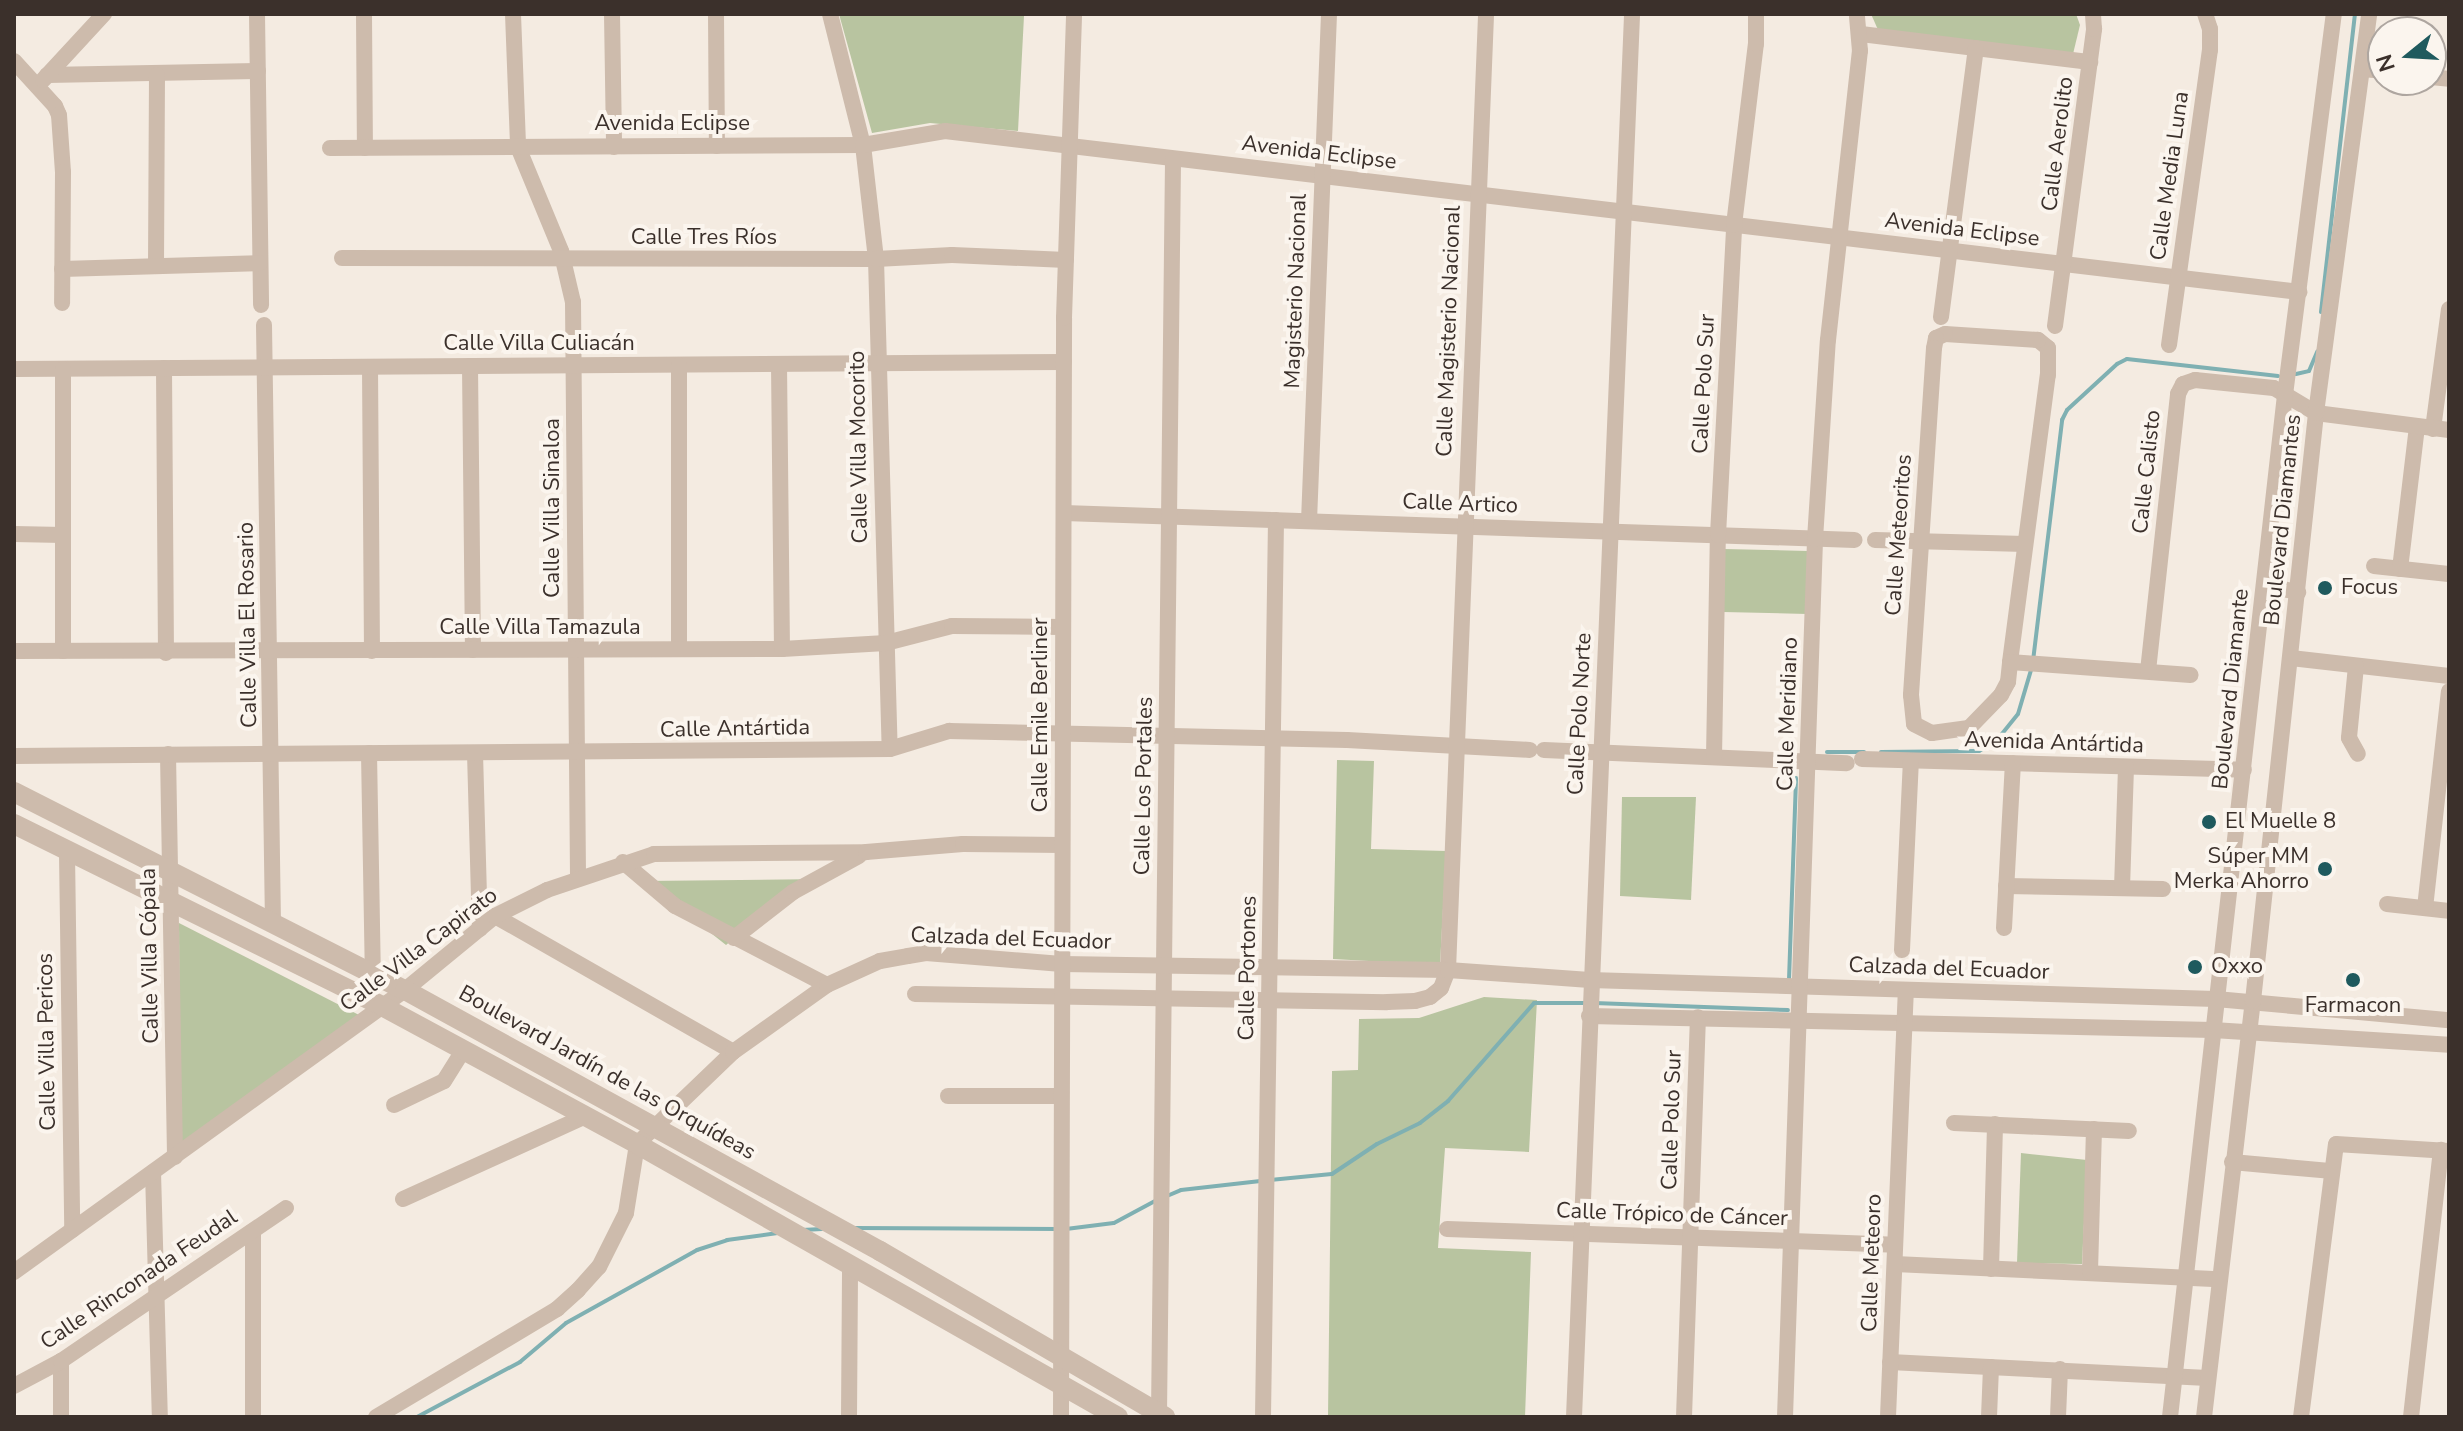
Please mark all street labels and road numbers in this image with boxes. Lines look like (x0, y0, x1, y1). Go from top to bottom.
street label: Calle Aerolito (2037, 75, 2079, 213)
street label: Calle Media Luna (2145, 90, 2195, 262)
street label: Avenida Eclipse (594, 111, 750, 137)
street label: Avenida Eclipse (1240, 130, 1398, 176)
street label: Magisterio Nacional (1279, 193, 1313, 389)
street label: Calle Magisterio Nacional (1431, 205, 1467, 457)
street label: Avenida Eclipse (1883, 207, 2041, 253)
street label: Calle Tres Ríos (631, 225, 777, 251)
street label: Calle Polo Sur (1687, 313, 1721, 455)
street label: Calle Villa Culiacán (443, 331, 635, 357)
street label: Calle Villa Mocorito (844, 350, 874, 544)
street label: Calle Calisto (2127, 409, 2167, 535)
street label: Boulevard Diamantes (2259, 413, 2307, 627)
street label: Calle Villa Sinaloa (540, 418, 566, 598)
street label: Calle Meteoritos (1880, 453, 1918, 617)
street label: Calle Artico (1402, 489, 1518, 519)
street label: Calle Villa El Rosario (233, 522, 263, 728)
street label: Boulevard Diamante (2207, 587, 2255, 791)
street label: Calle Villa Tamazula (439, 615, 641, 641)
street label: Calle Emile Berliner (1028, 617, 1054, 813)
street label: Calle Polo Norte (1563, 632, 1597, 796)
street label: Calle Meridiano (1772, 636, 1804, 792)
street label: Calle Los Portales (1129, 696, 1159, 876)
street label: Calle Antártida (660, 714, 810, 744)
street label: Avenida Antártida (1964, 727, 2144, 759)
street label: Calle Villa Cópala (135, 868, 165, 1044)
street label: Calle Villa Capirato (335, 882, 503, 1018)
street label: Calle Portones (1234, 895, 1262, 1041)
street label: Calzada del Ecuador (910, 922, 1112, 956)
street label: Calzada del Ecuador (1848, 952, 2050, 986)
street label: Calle Villa Pericos (32, 953, 62, 1131)
street label: Boulevard Jardín de las Orquídeas (454, 980, 760, 1166)
street label: Calle Polo Sur (1656, 1050, 1688, 1190)
street label: Calle Meteoro (1856, 1193, 1888, 1333)
street label: Calle Trópico de Cáncer (1556, 1198, 1788, 1232)
street label: Calle Rinconada Feudal (36, 1204, 242, 1356)

